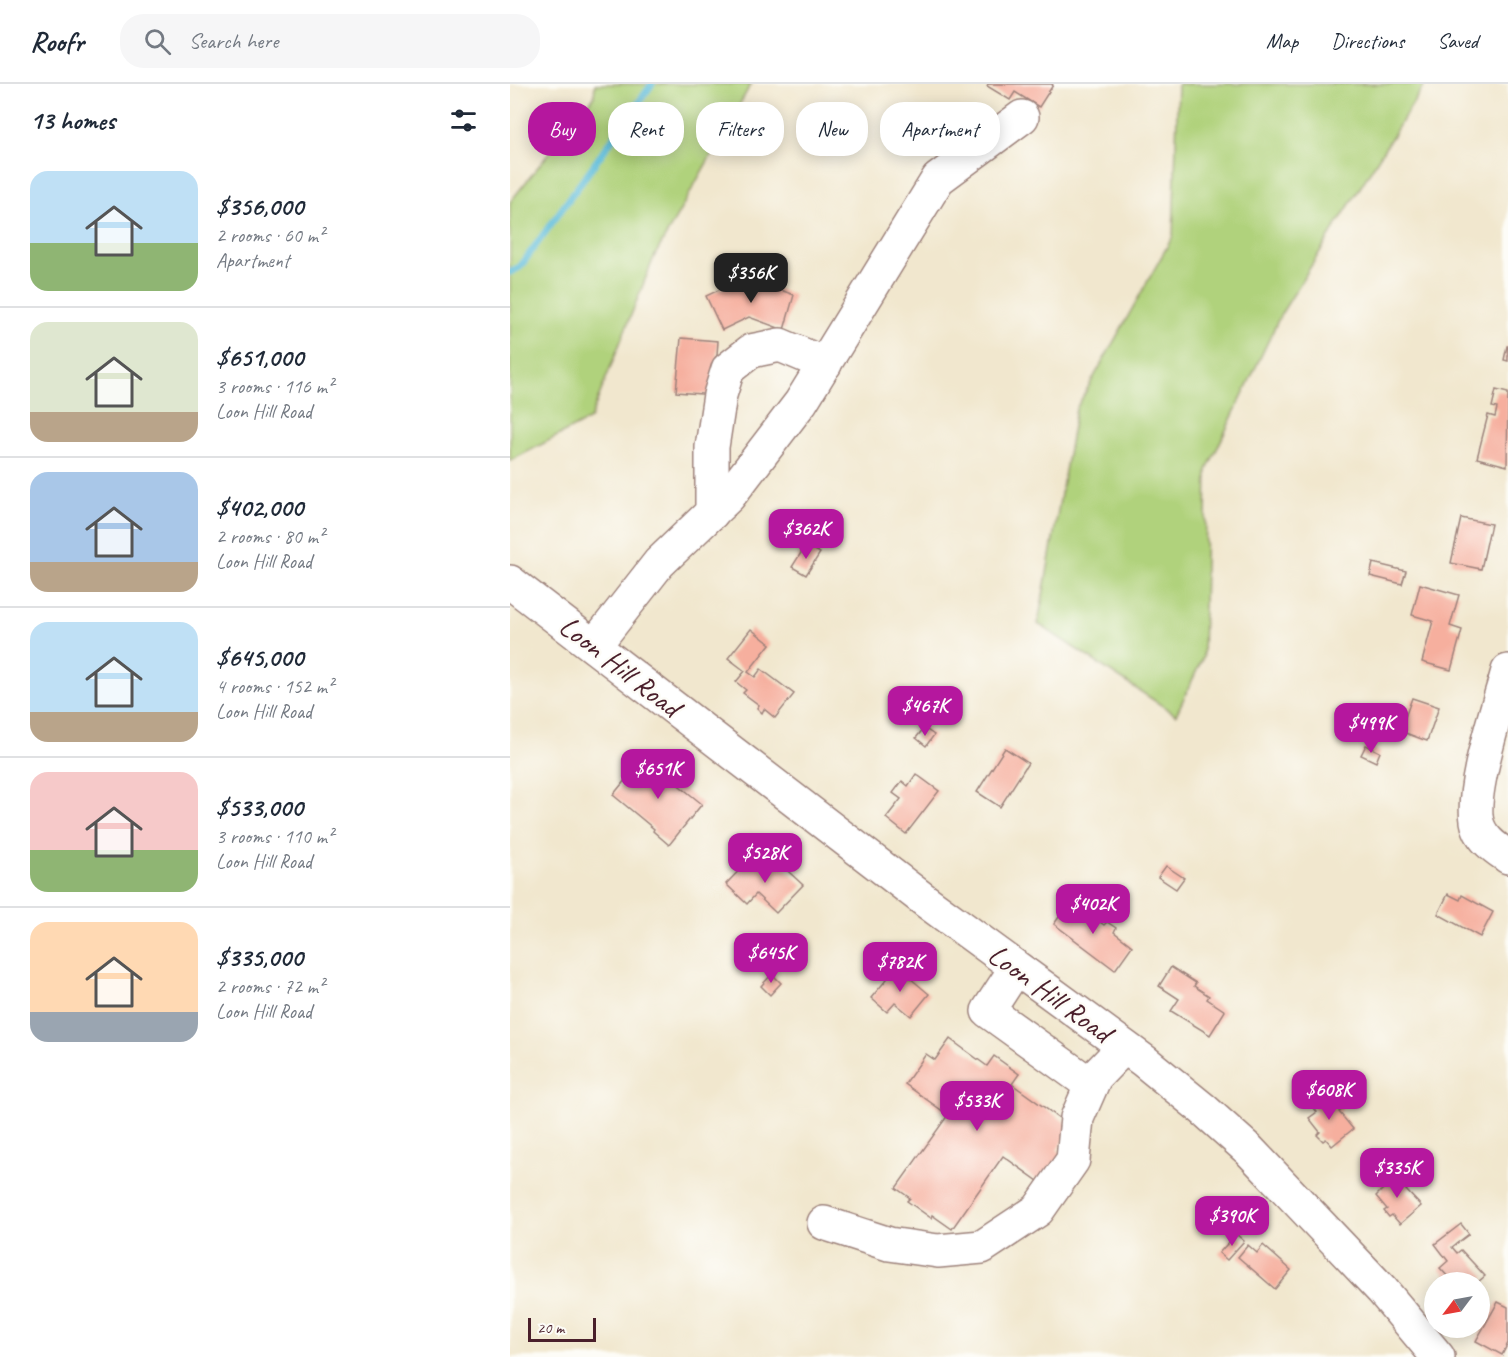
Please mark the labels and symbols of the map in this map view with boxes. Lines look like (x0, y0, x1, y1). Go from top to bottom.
pin: $356K (709, 253, 793, 304)
pin: $362K (764, 509, 848, 560)
street label: Loon Hill Road (552, 607, 692, 728)
pin: $467K (883, 686, 967, 737)
pin: $499K (1329, 703, 1413, 754)
pin: $651K (616, 749, 700, 800)
pin: $528K (723, 833, 807, 884)
pin: $402K (1051, 884, 1135, 935)
pin: $645K (729, 933, 813, 984)
street label: Loon Hill Road (981, 935, 1123, 1053)
pin: $782K (858, 942, 942, 993)
pin: $608K (1287, 1070, 1371, 1121)
pin: $533K (935, 1081, 1019, 1132)
pin: $335K (1355, 1148, 1439, 1199)
pin: $390K (1190, 1196, 1274, 1247)
north arrow (1424, 1272, 1490, 1338)
scale bar (528, 1315, 596, 1342)

